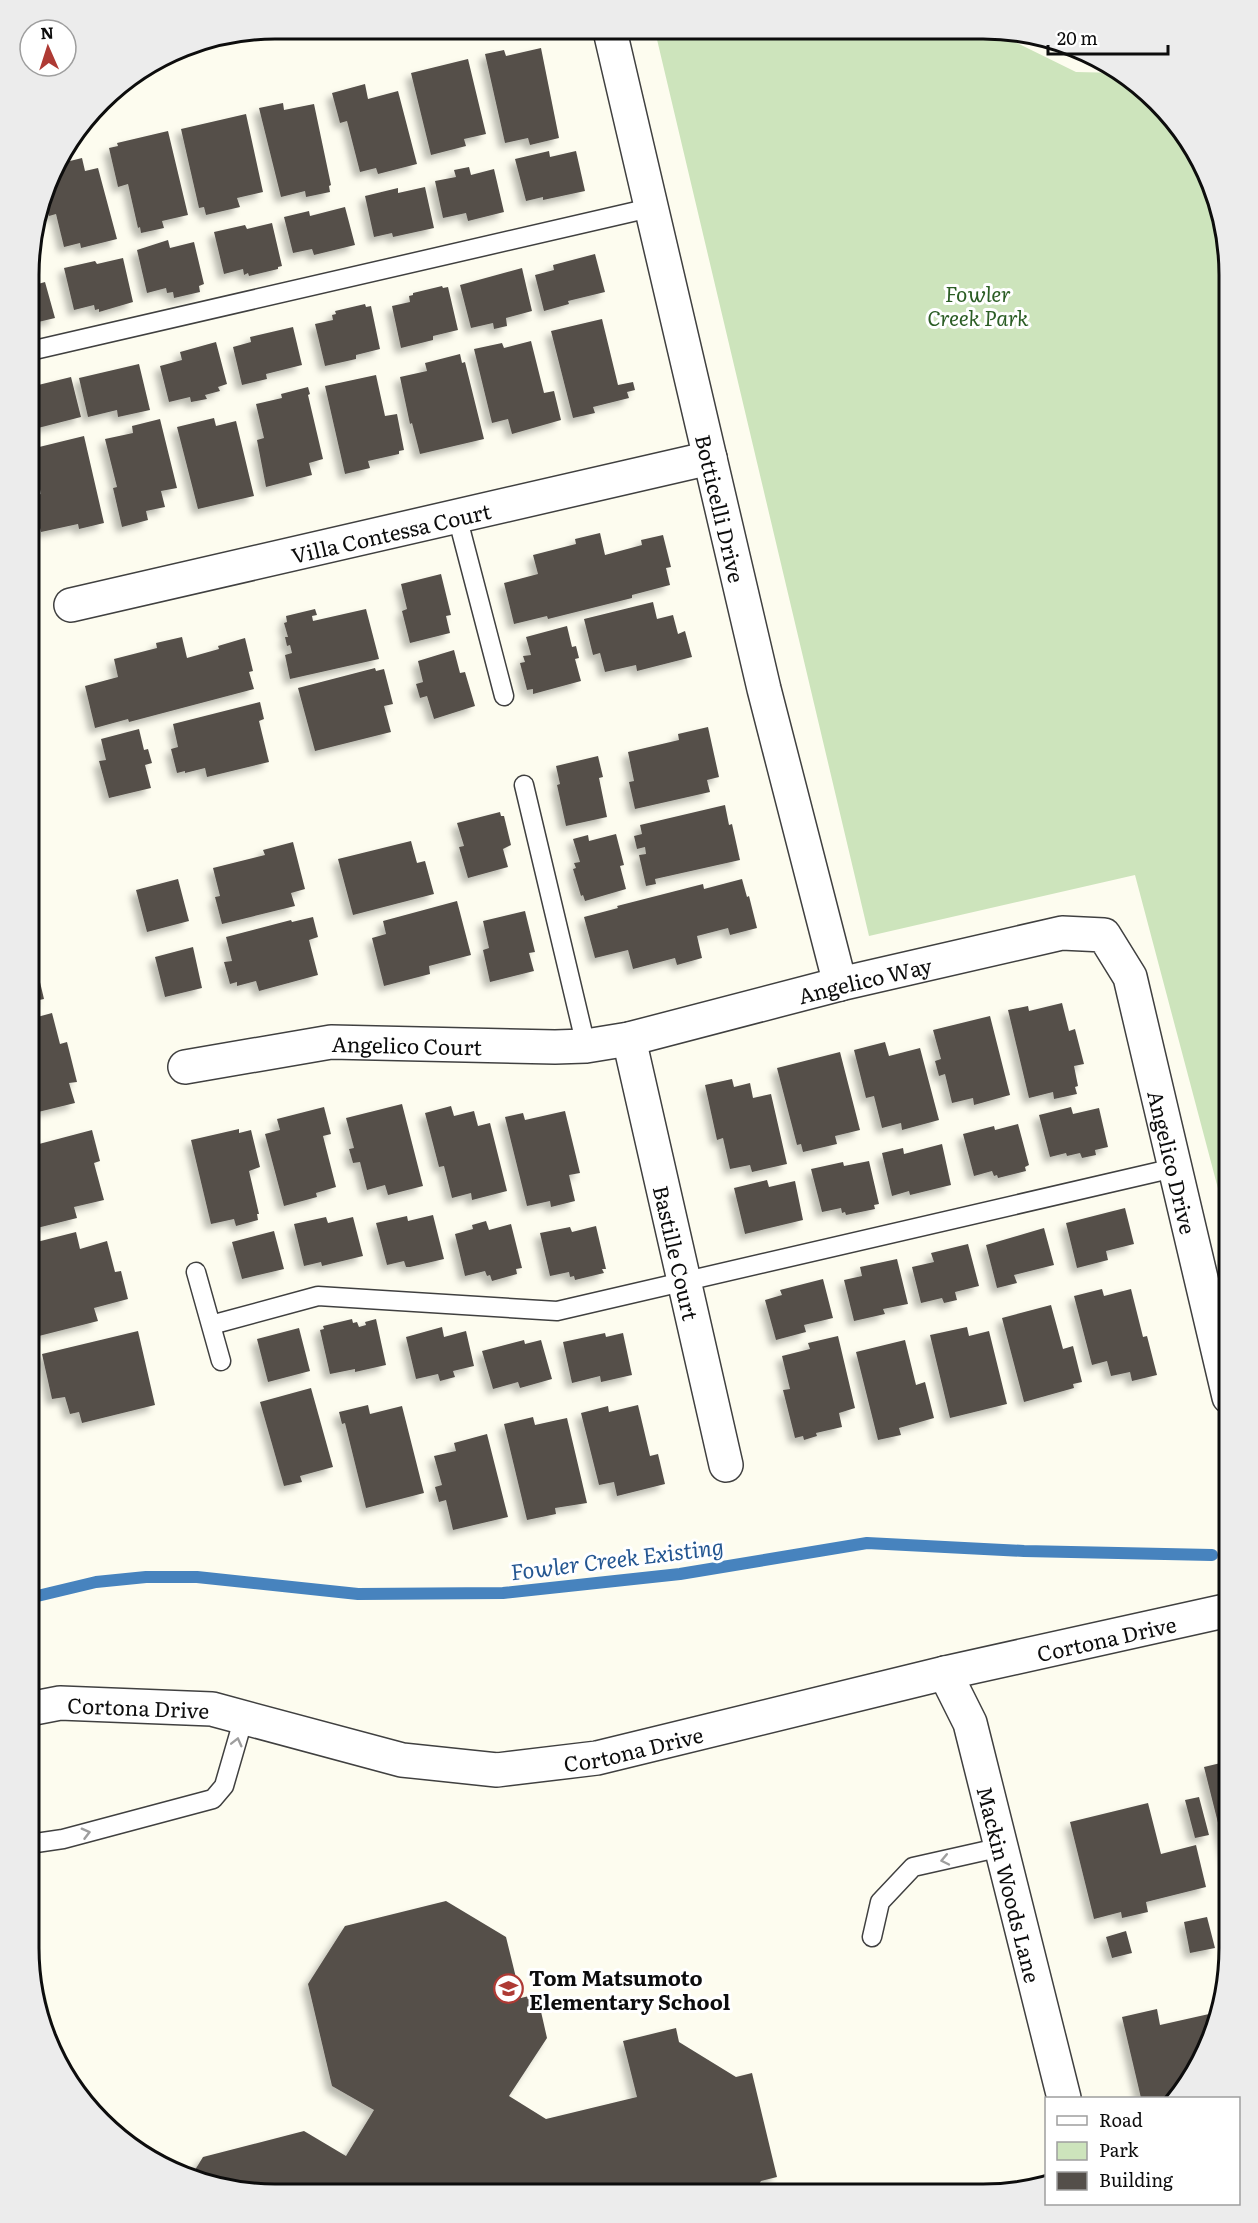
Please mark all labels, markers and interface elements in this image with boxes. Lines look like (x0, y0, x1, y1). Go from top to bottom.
north arrow (18, 18, 78, 78)
scale bar (1048, 18, 1168, 56)
text: N (40, 20, 55, 44)
text: 20 m (1057, 24, 1098, 51)
park label: Fowler Creek Park (927, 277, 1029, 332)
street label: Botticelli Drive (689, 431, 754, 585)
street label: Villa Contessa Court (288, 493, 494, 569)
street label: Angelico Way (794, 948, 935, 1010)
street label: Angelico Court (331, 1027, 483, 1061)
street label: Angelico Drive (1142, 1087, 1206, 1237)
street label: Bastille Court (647, 1182, 708, 1323)
water label: Fowler Creek Existing (509, 1529, 725, 1587)
street label: Cortona Drive (1034, 1607, 1179, 1668)
street label: Cortona Drive (67, 1688, 210, 1724)
street label: Cortona Drive (562, 1717, 706, 1777)
one-way arrow (230, 1737, 243, 1747)
street label: Mackin Woods Lane (971, 1783, 1050, 1986)
one-way arrow (80, 1828, 91, 1840)
one-way arrow (940, 1853, 950, 1866)
place label: Tom Matsumoto Elementary School (529, 1961, 731, 2016)
school or university icon: Tom Matsumoto Elementary School (492, 1972, 524, 2004)
legend (1045, 2097, 1240, 2205)
text: Road (1099, 2106, 1143, 2133)
text: Park (1099, 2136, 1140, 2163)
text: Building (1099, 2166, 1174, 2193)

